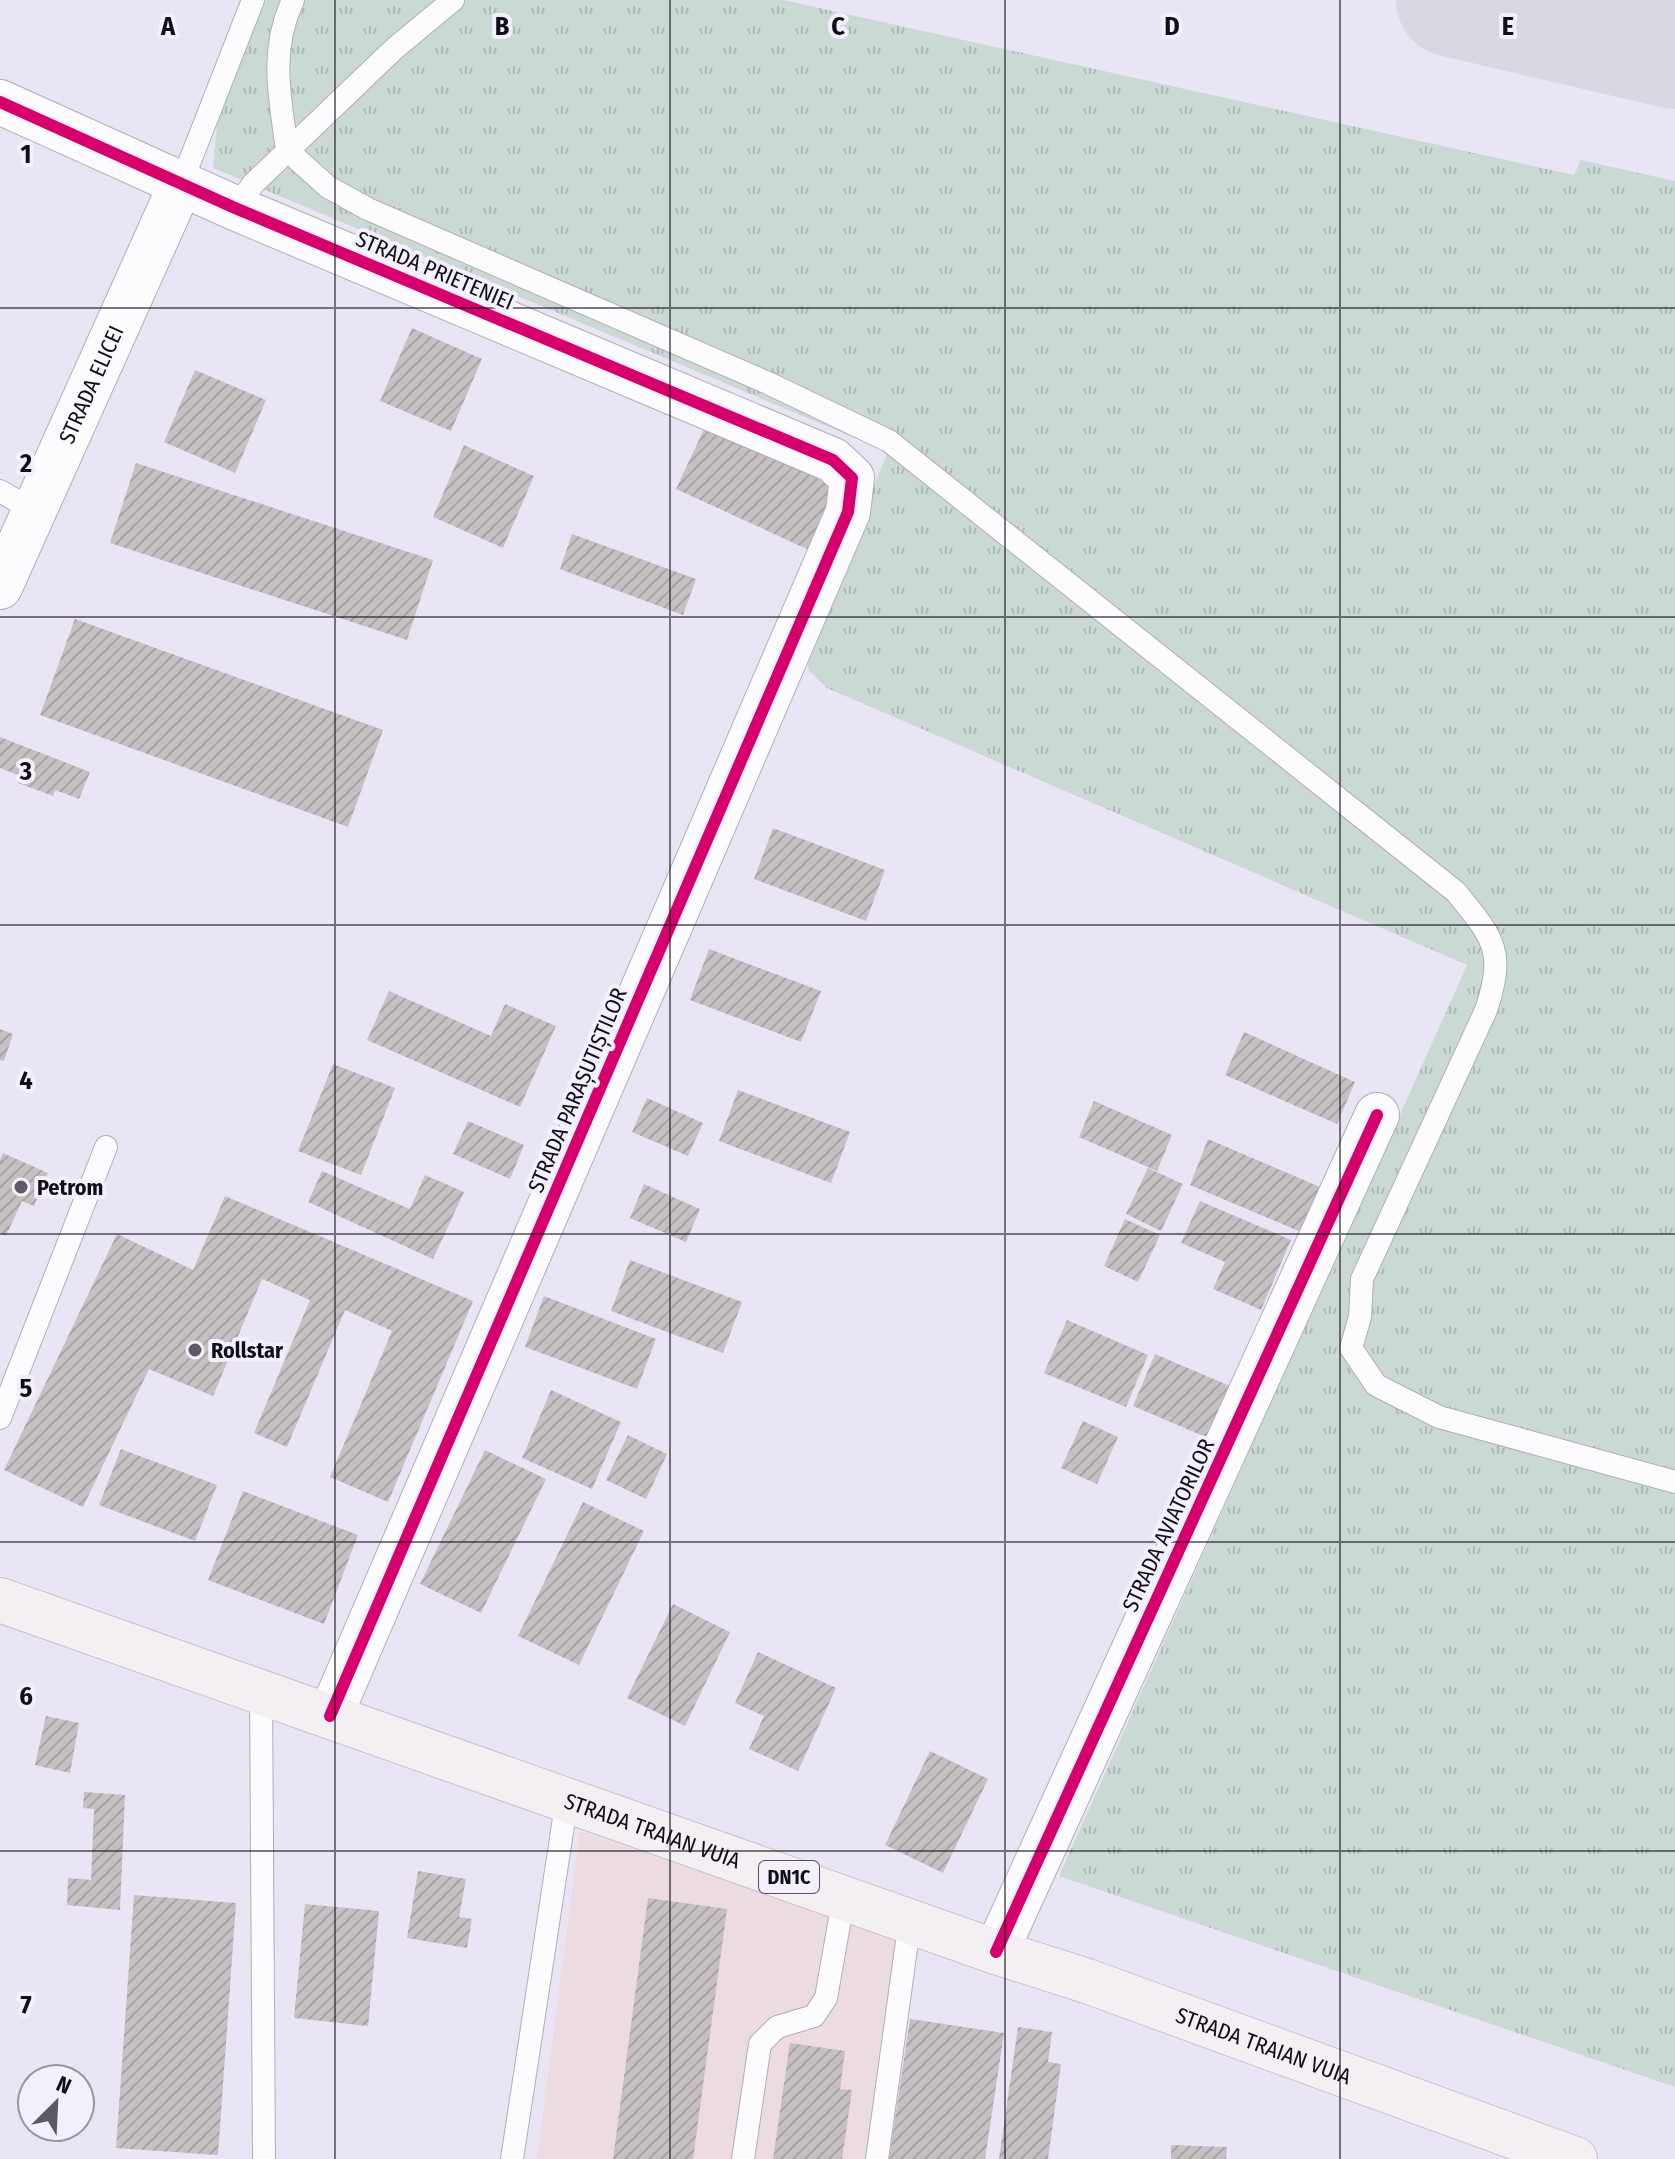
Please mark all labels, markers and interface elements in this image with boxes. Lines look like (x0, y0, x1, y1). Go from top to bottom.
text: A (160, 11, 176, 42)
text: B (495, 11, 510, 42)
text: C (831, 11, 845, 42)
text: D (1164, 11, 1180, 42)
text: E (1502, 11, 1514, 42)
text: 1 (21, 139, 32, 170)
street label: STRADA PRIETENIEI (352, 225, 518, 316)
street label: STRADA ELICEI (53, 321, 130, 448)
text: 2 (19, 448, 32, 479)
text: 3 (19, 756, 32, 787)
street label: STRADA PARAȘUTIȘTILOR (522, 984, 633, 1197)
text: 4 (19, 1065, 33, 1096)
place label: Petrom (37, 1174, 103, 1201)
marker: Petrom (12, 1178, 30, 1196)
place label: Rollstar (211, 1337, 284, 1364)
marker: Rollstar (186, 1341, 204, 1359)
text: 5 (20, 1373, 33, 1404)
street label: STRADA AVIATORILOR (1117, 1434, 1220, 1616)
text: 6 (19, 1681, 33, 1712)
street label: STRADA TRAIAN VUIA (561, 1788, 744, 1875)
road number: DN1C (759, 1861, 819, 1893)
text: 7 (20, 1990, 32, 2021)
street label: STRADA TRAIAN VUIA (1172, 2002, 1355, 2090)
north arrow (16, 2063, 96, 2143)
text: N (52, 2070, 75, 2100)

